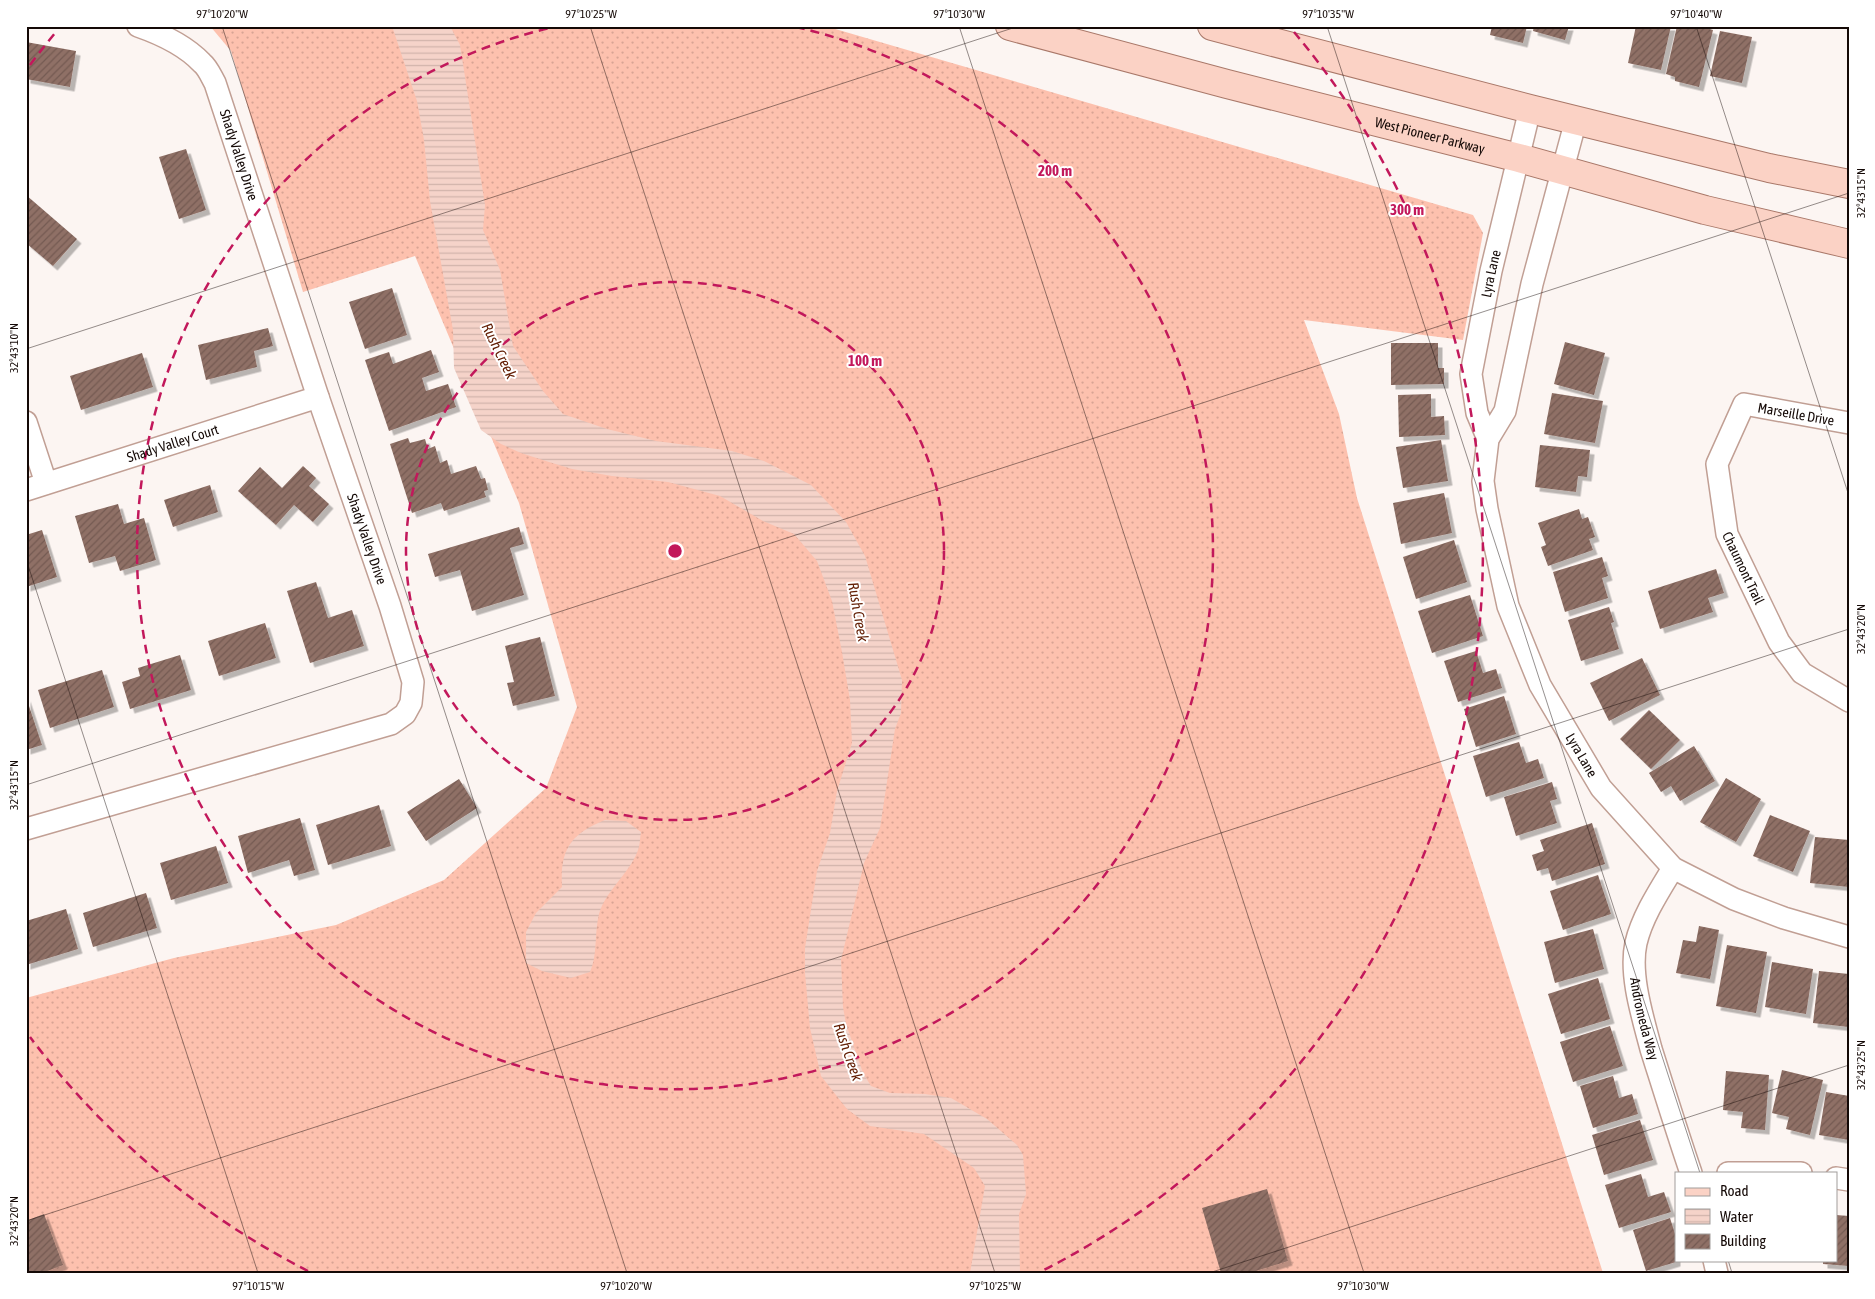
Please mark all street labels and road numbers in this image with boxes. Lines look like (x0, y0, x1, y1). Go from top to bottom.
street label: Shady Valley Drive (217, 107, 261, 203)
street label: West Pioneer Parkway (1373, 114, 1487, 157)
street label: Lyra Lane (1478, 248, 1504, 299)
street label: Marseille Drive (1757, 399, 1835, 429)
street label: Shady Valley Court (125, 421, 221, 465)
street label: Shady Valley Drive (344, 492, 390, 586)
street label: Chaumont Trail (1719, 529, 1768, 607)
street label: Lyra Lane (1562, 730, 1601, 780)
street label: Andromeda Way (1627, 977, 1662, 1062)

